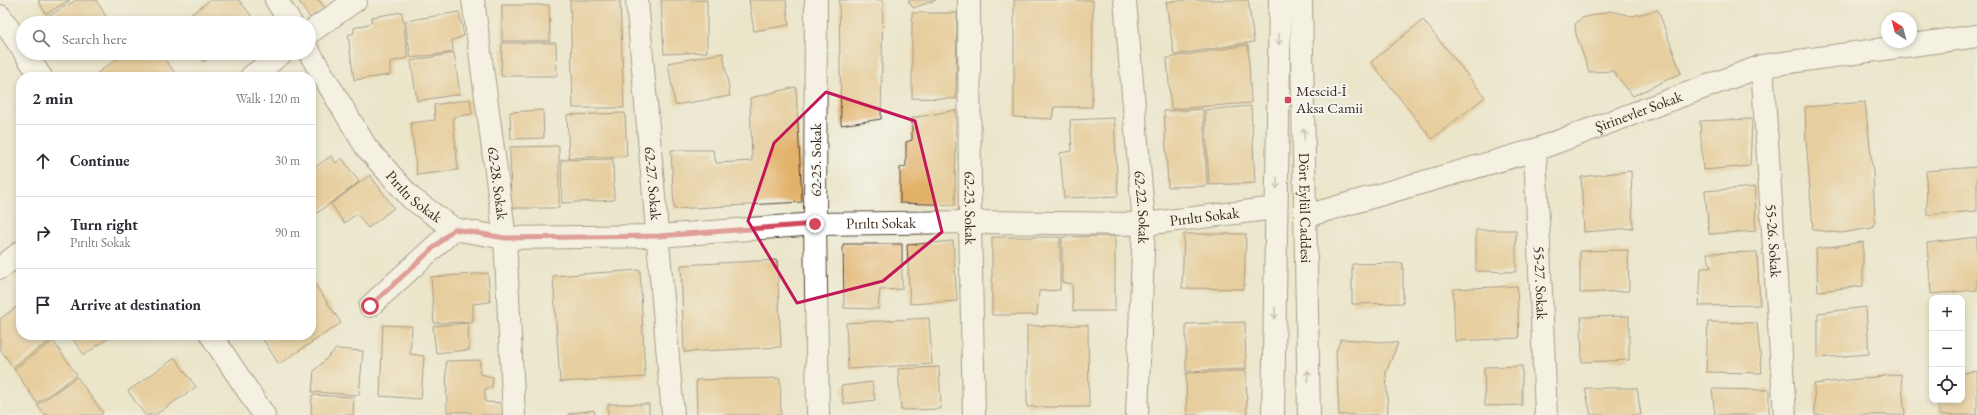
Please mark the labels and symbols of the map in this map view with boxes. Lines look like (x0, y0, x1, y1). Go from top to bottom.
north arrow (1881, 12, 1917, 48)
one-way arrow (1275, 32, 1283, 45)
place label: Mescid-İ Aksa Camii (1295, 81, 1363, 117)
street label: Şirinevler Sokak (1592, 86, 1686, 136)
marker: Mescid-İ Aksa Camii (1283, 95, 1293, 105)
street label: 62-25. Sokak (806, 122, 825, 197)
one-way arrow (1300, 128, 1308, 141)
street label: 62-28. Sokak (484, 146, 513, 222)
street label: 62-27. Sokak (641, 146, 666, 222)
street label: Dört Eylül Caddesi (1295, 153, 1316, 264)
street label: Pırıltı Sokak (382, 166, 447, 227)
street label: 62-22. Sokak (1130, 170, 1154, 245)
street label: 62-23. Sokak (961, 171, 980, 246)
one-way arrow (1273, 176, 1281, 189)
street label: Pırıltı Sokak (1169, 202, 1241, 230)
street label: 55-26. Sokak (1762, 203, 1786, 279)
street label: Pırıltı Sokak (846, 213, 917, 233)
route end (806, 215, 824, 233)
street label: 55-27. Sokak (1530, 246, 1552, 321)
route start (361, 297, 379, 315)
one-way arrow (1271, 306, 1279, 319)
one-way arrow (1305, 370, 1312, 383)

